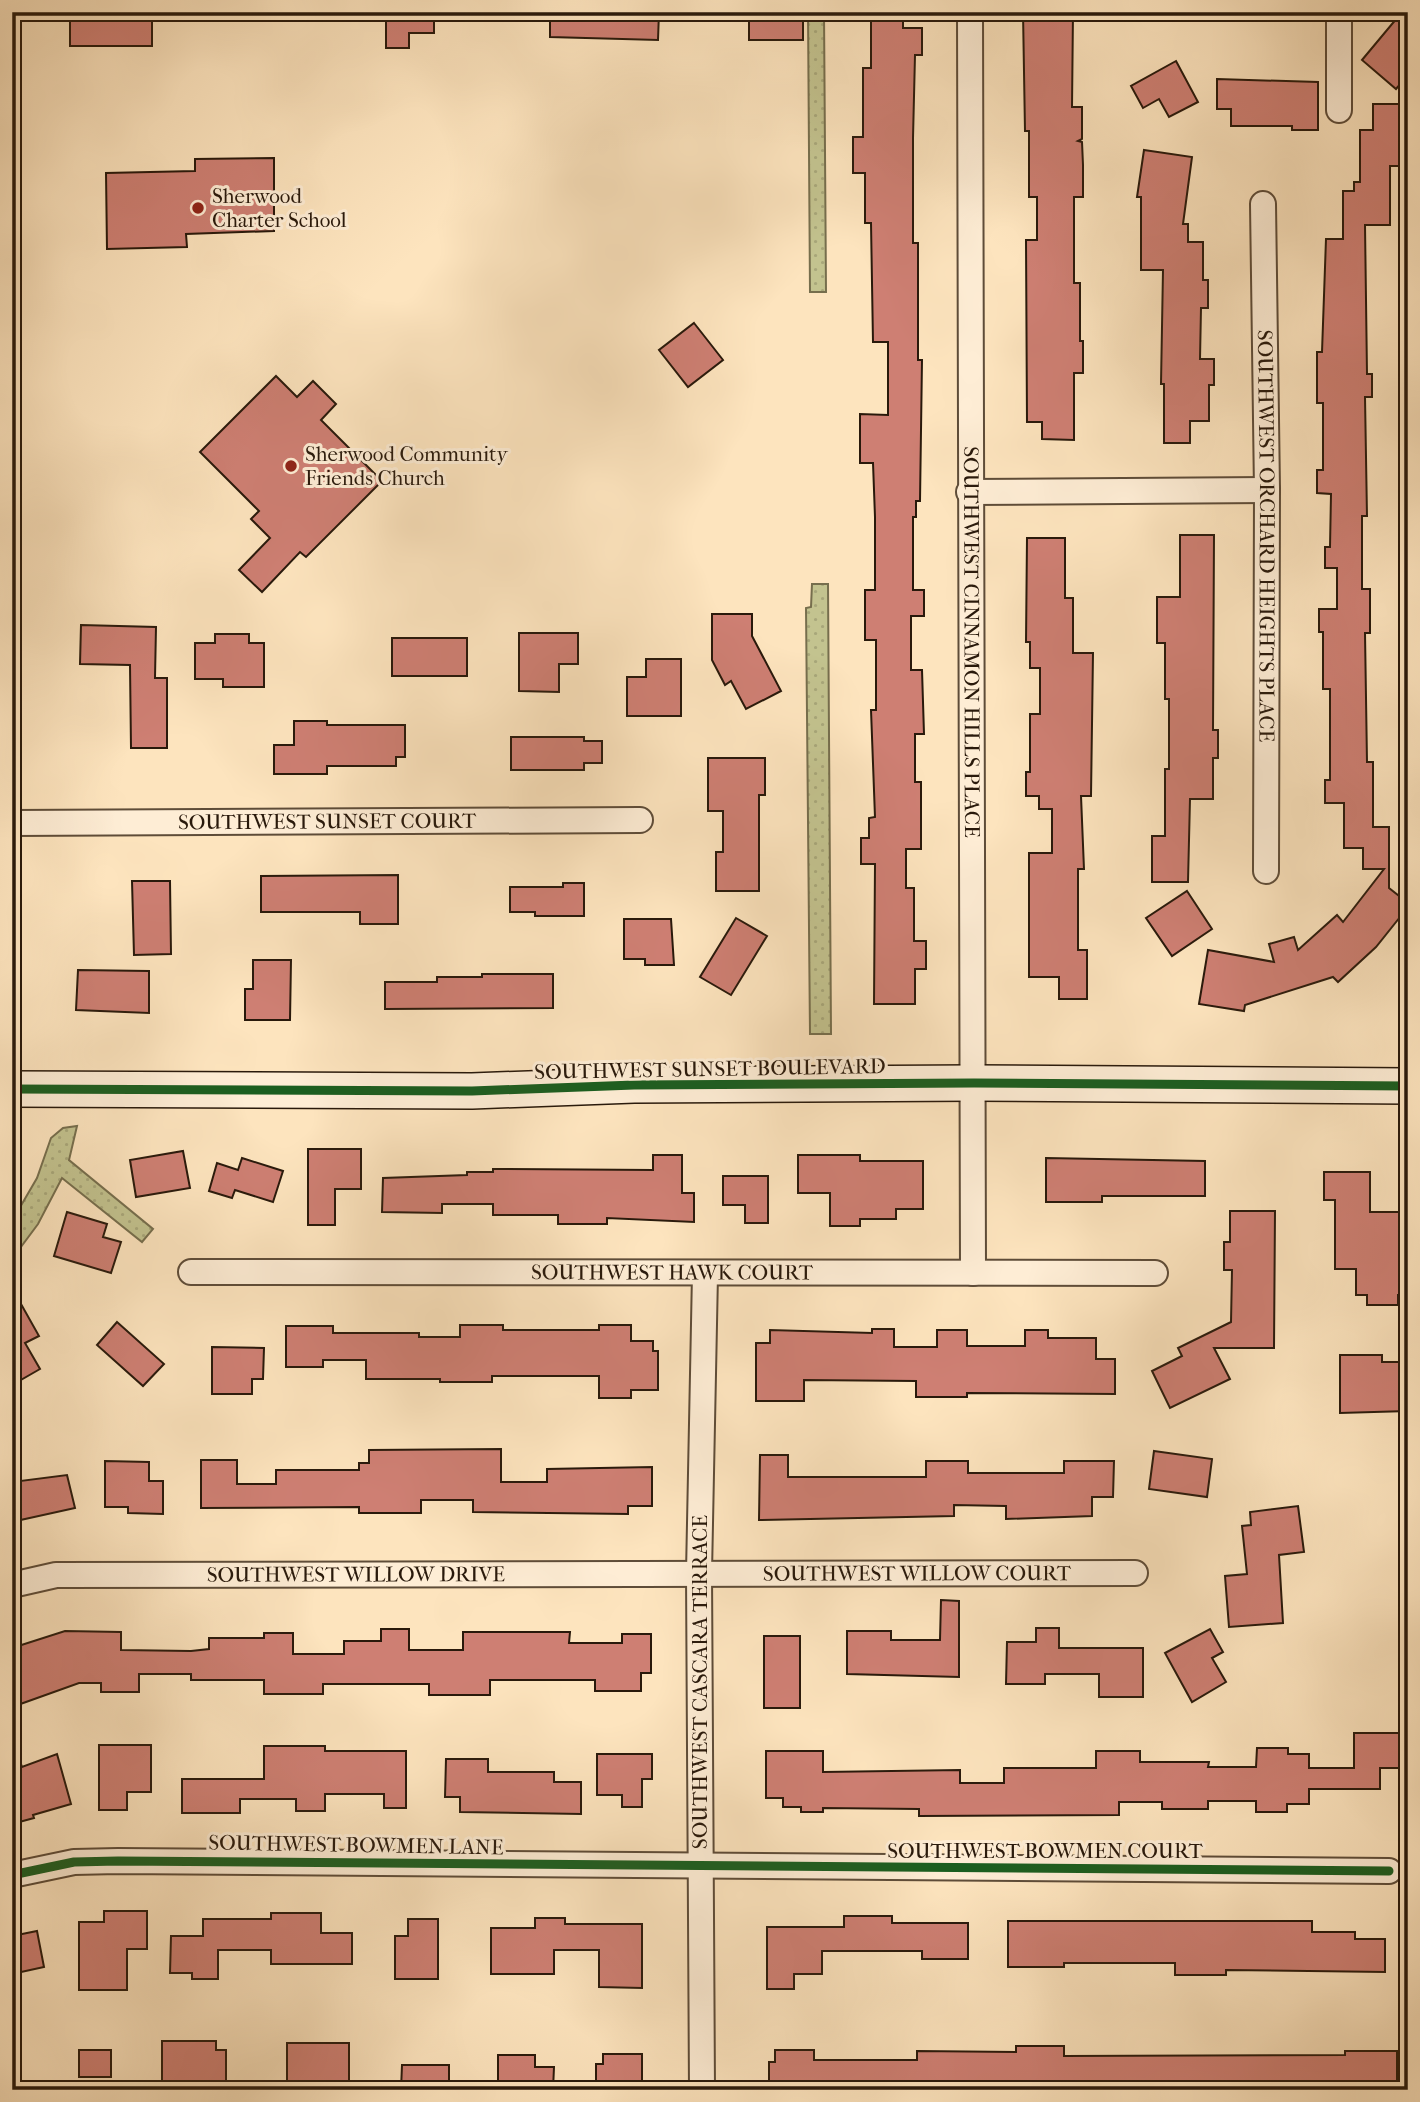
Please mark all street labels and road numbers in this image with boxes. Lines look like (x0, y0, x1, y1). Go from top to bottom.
street label: SOUTHWEST ORCHARD HEIGHTS PLACE (1253, 330, 1279, 742)
street label: SOUTHWEST CINNAMON HILLS PLACE (959, 446, 984, 838)
street label: SOUTHWEST SUNSET COURT (178, 809, 477, 834)
street label: SOUTHWEST SUNSET BOULEVARD (534, 1054, 886, 1084)
street label: SOUTHWEST HAWK COURT (531, 1260, 814, 1285)
street label: SOUTHWEST CASCARA TERRACE (688, 1515, 712, 1849)
street label: SOUTHWEST WILLOW COURT (763, 1561, 1072, 1586)
street label: SOUTHWEST WILLOW DRIVE (207, 1562, 505, 1587)
street label: SOUTHWEST BOWMEN LANE (208, 1830, 504, 1860)
street label: SOUTHWEST BOWMEN COURT (887, 1839, 1204, 1863)

